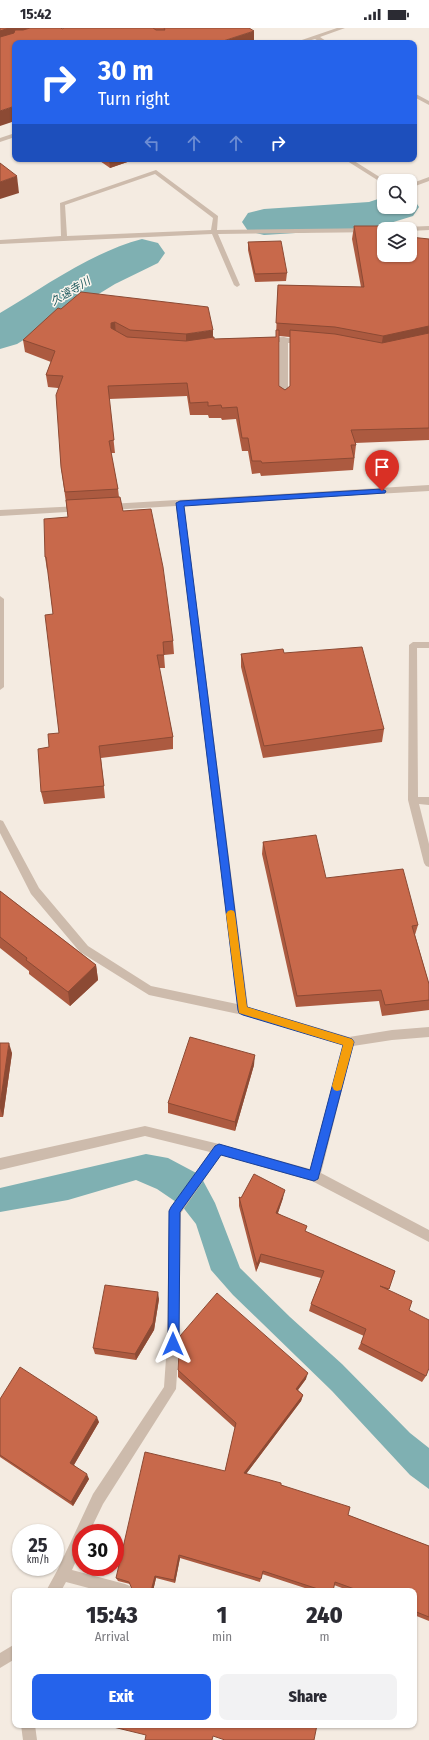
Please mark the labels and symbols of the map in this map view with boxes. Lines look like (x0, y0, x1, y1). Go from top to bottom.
water label: 久遠寺川 (48, 274, 93, 308)
pin (365, 450, 399, 491)
position arrow (152, 1323, 194, 1365)
speed limit sign: 30 (72, 1524, 124, 1576)

